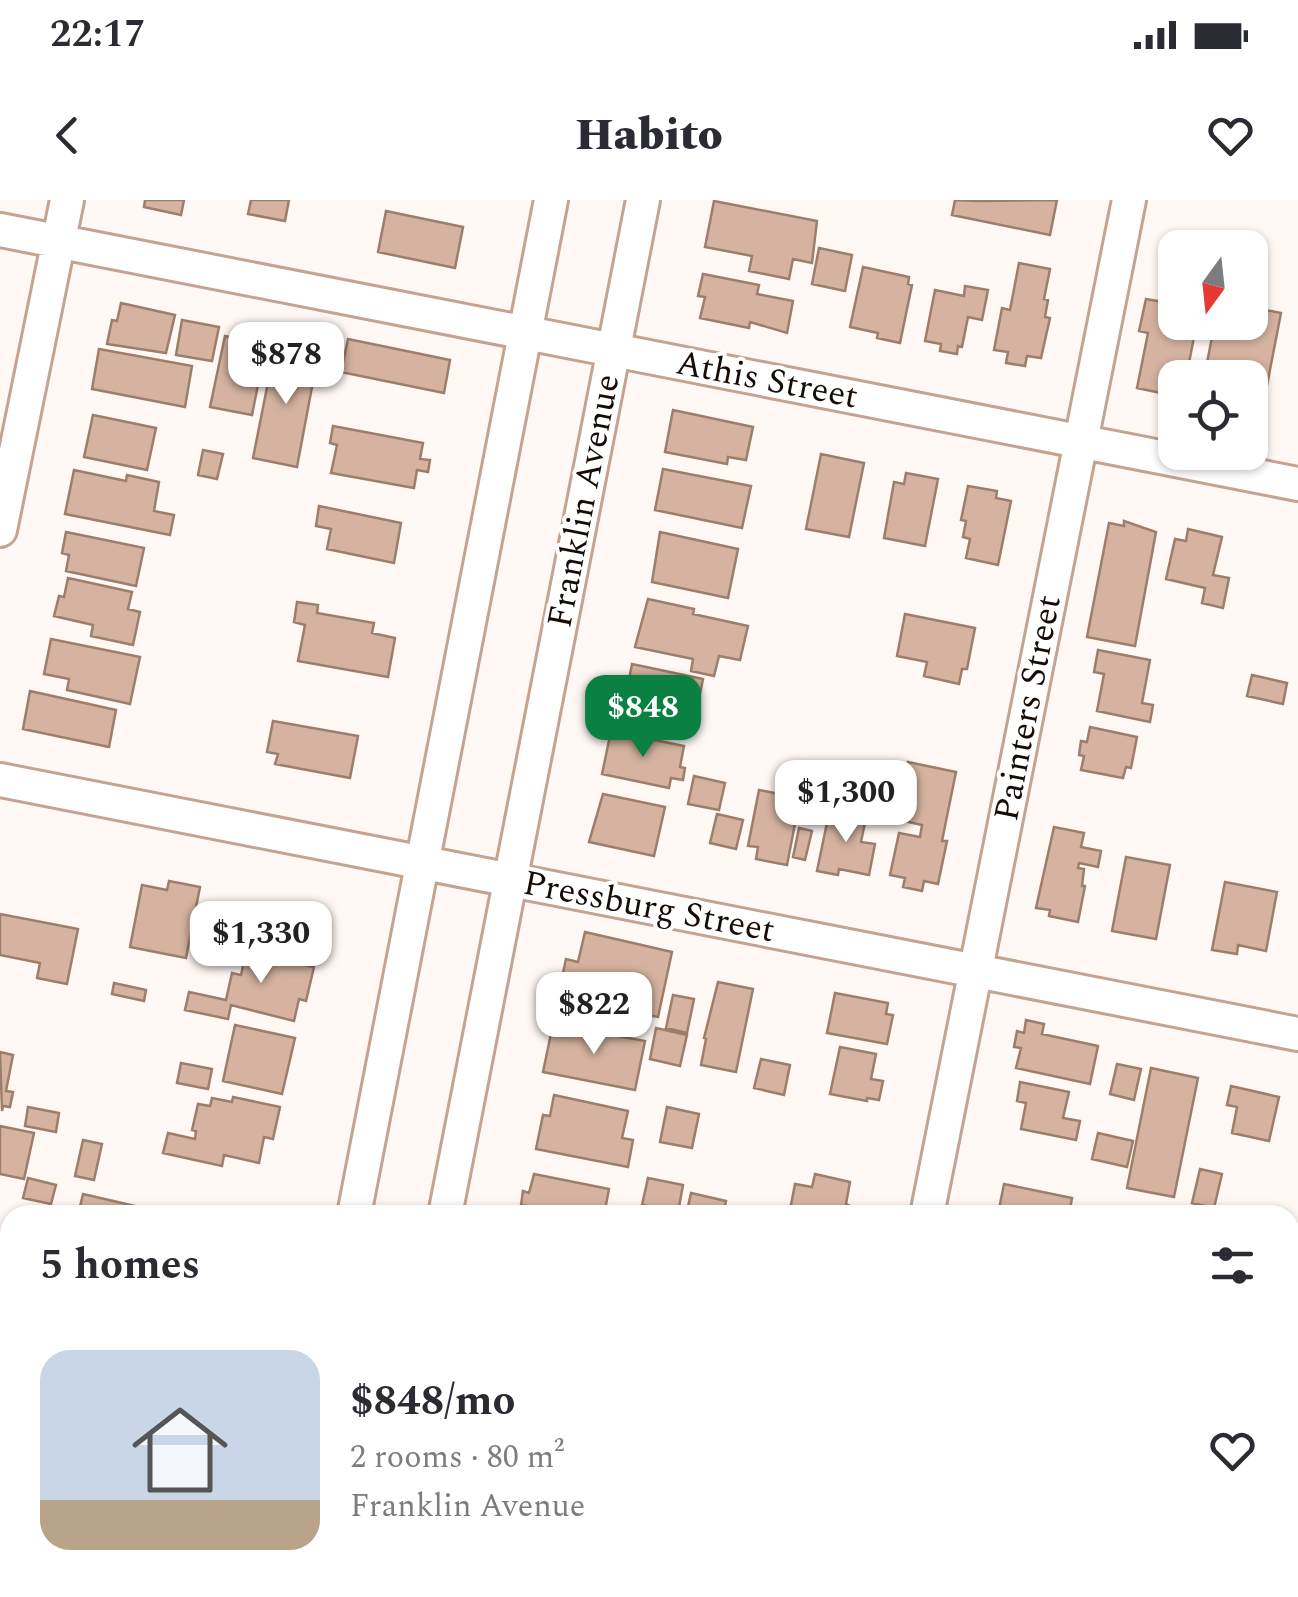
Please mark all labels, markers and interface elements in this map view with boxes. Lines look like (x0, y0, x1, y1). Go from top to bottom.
text: 22:17 (50, 6, 145, 64)
text: Habito (575, 101, 723, 170)
icon: back (40, 108, 95, 163)
icon: heart (1203, 108, 1258, 163)
north arrow (1158, 230, 1268, 340)
map controls (1158, 230, 1268, 470)
pin: $878 (227, 322, 345, 407)
text: $878 (250, 330, 322, 379)
street label: Athis Street (671, 336, 863, 424)
button: locate (1158, 360, 1268, 470)
street label: Franklin Avenue (533, 370, 635, 632)
street label: Painters Street (980, 591, 1076, 825)
pin: $848 (584, 675, 702, 760)
text: $848 (607, 683, 679, 732)
pin: $1,300 (765, 760, 927, 845)
text: $1,300 (797, 768, 895, 817)
street label: Pressburg Street (519, 857, 779, 957)
pin: $1,330 (180, 901, 342, 986)
text: $1,330 (212, 909, 310, 958)
pin: $822 (535, 972, 653, 1057)
text: $822 (558, 980, 630, 1029)
text: 5 homes (40, 1234, 200, 1297)
icon: filters (1205, 1238, 1260, 1293)
text: $848/mo (350, 1370, 516, 1433)
icon: home (120, 1390, 240, 1510)
icon: heart (1205, 1423, 1260, 1478)
text: 2 rooms · 80 m² (350, 1433, 564, 1482)
text: Franklin Avenue (350, 1482, 585, 1531)

